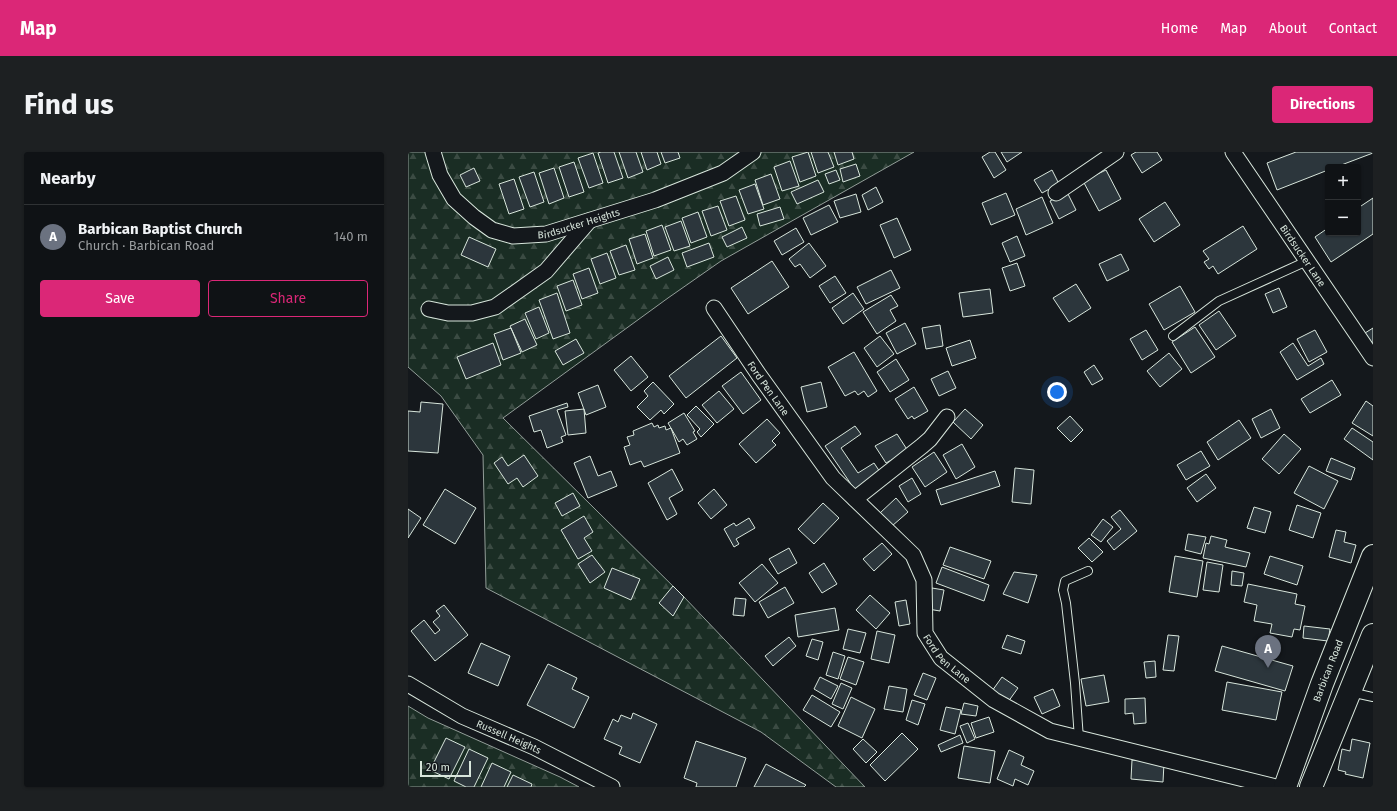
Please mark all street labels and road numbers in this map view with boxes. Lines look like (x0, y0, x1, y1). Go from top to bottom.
street label: Birdsucker Heights (537, 206, 622, 241)
street label: Birdsucker Lane (1277, 223, 1328, 289)
street label: Ford Pen Lane (744, 359, 791, 418)
street label: Ford Pen Lane (920, 632, 973, 686)
street label: Barbican Road (1311, 638, 1346, 704)
street label: Russell Heights (474, 718, 543, 757)

